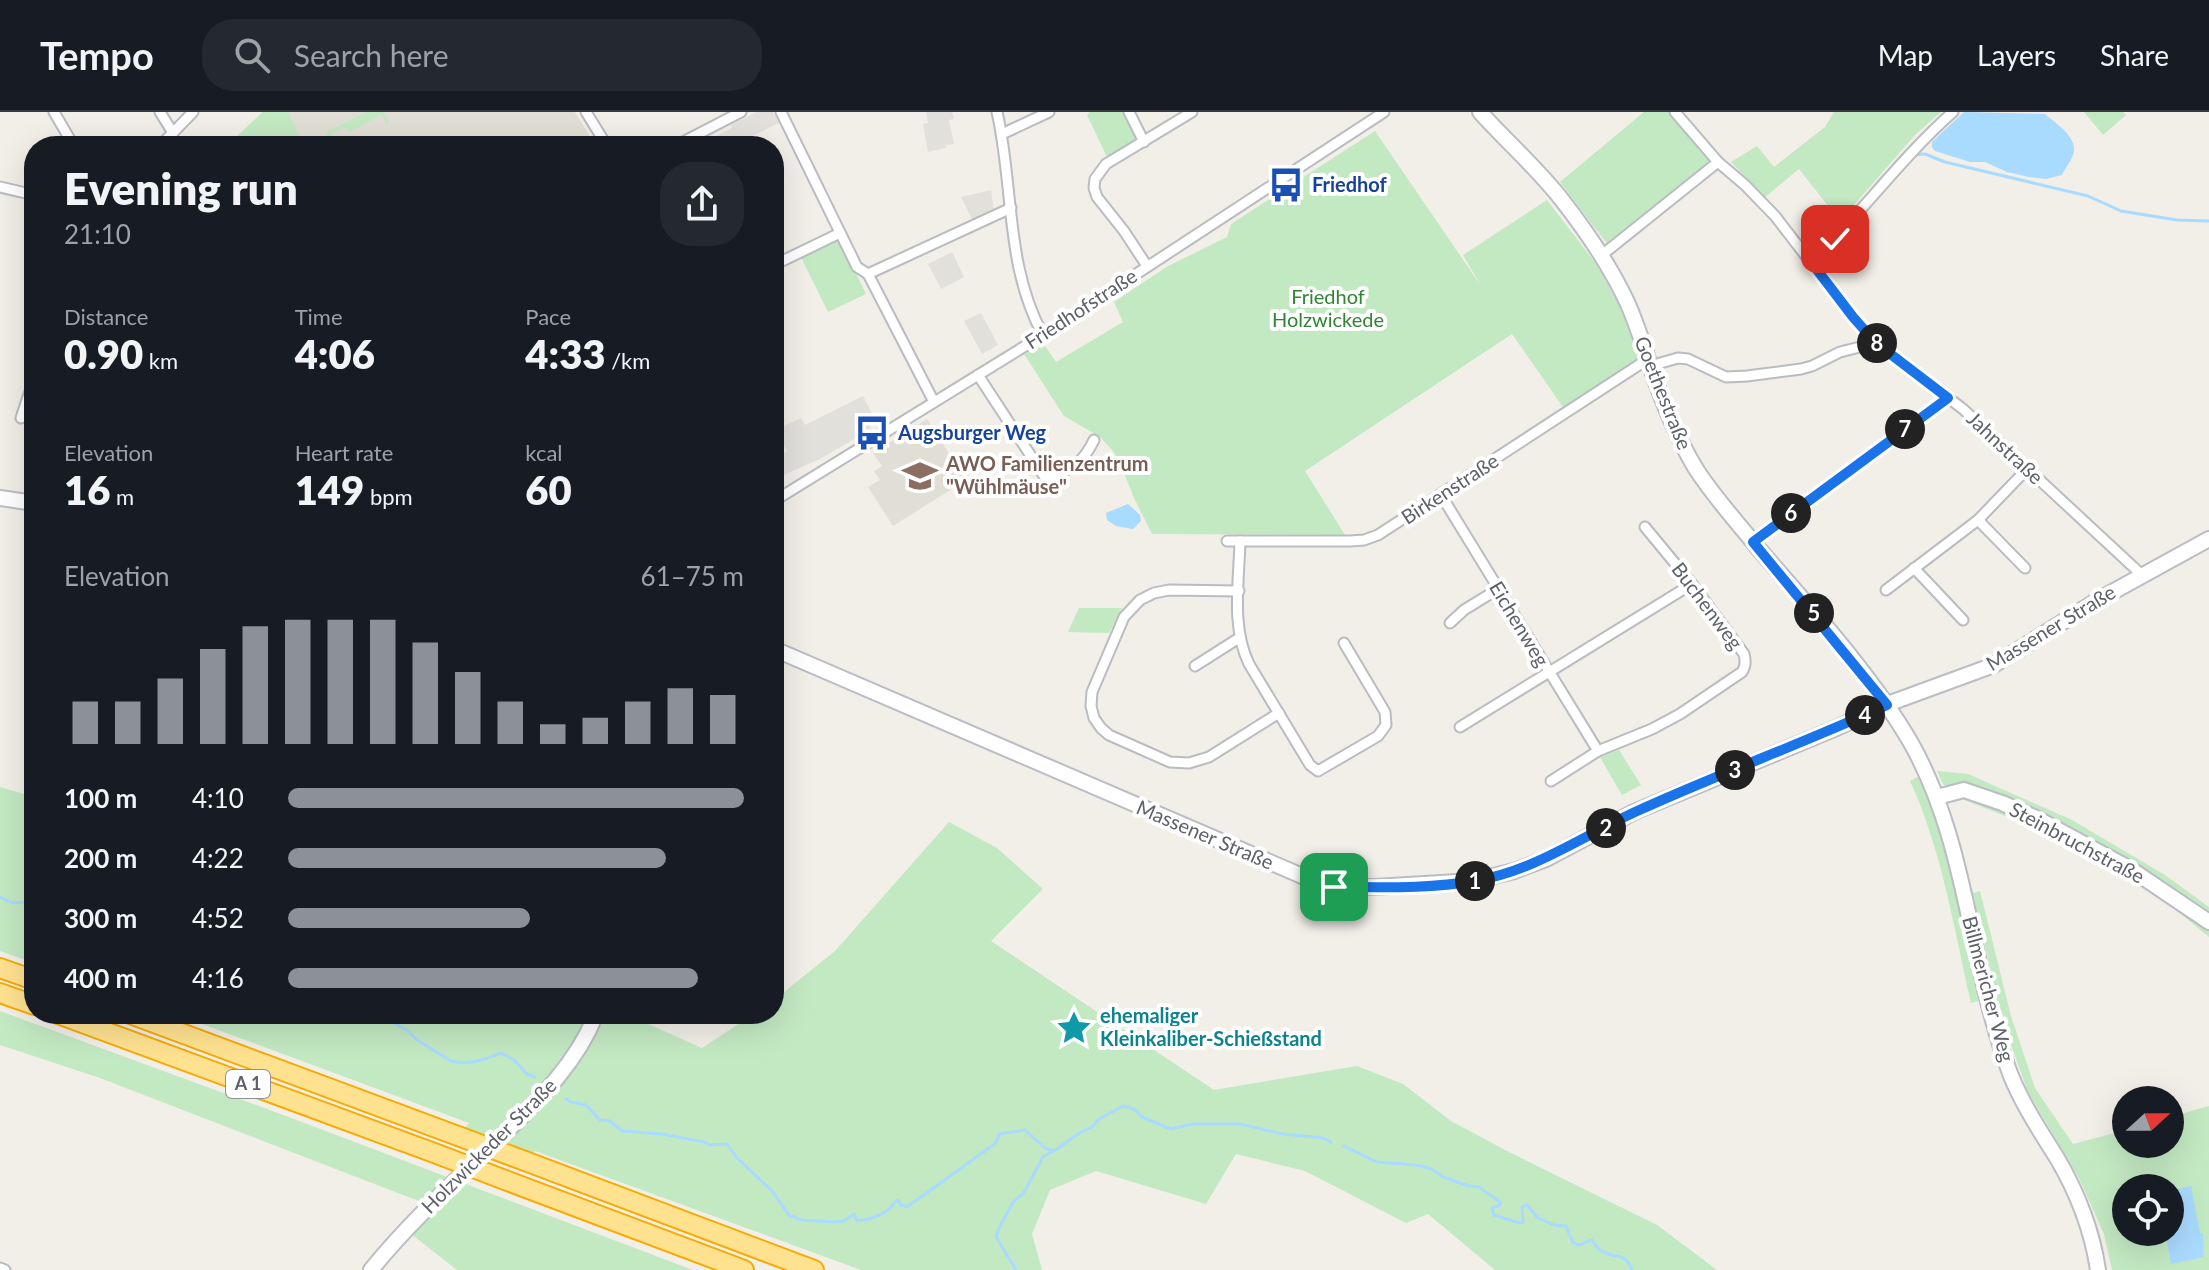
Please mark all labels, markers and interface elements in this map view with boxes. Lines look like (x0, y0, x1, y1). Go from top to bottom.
search box (202, 19, 762, 91)
text: Tempo (40, 32, 154, 78)
icon: search (230, 33, 274, 77)
text: Search here (294, 37, 448, 73)
text: Map (1878, 38, 1933, 72)
text: Layers (1977, 38, 2056, 72)
text: Share (2100, 38, 2169, 72)
text: Evening run (64, 162, 298, 214)
button: share (660, 162, 744, 246)
bus stop icon: Friedhof (1267, 166, 1305, 204)
place label: Friedhof (1312, 172, 1388, 196)
pin (1801, 205, 1869, 273)
icon: check (1813, 217, 1857, 261)
text: 21:10 (64, 218, 131, 250)
street label: Friedhofstraße (1020, 263, 1141, 353)
park label: Friedhof Holzwickede (1272, 284, 1384, 331)
text: Distance (64, 303, 148, 330)
text: Time (295, 303, 343, 330)
text: Pace (525, 303, 571, 330)
pin: 8 (1857, 323, 1897, 363)
text: 8 (1871, 329, 1883, 356)
text: 0.90 (64, 330, 143, 378)
text: 4:06 (295, 330, 375, 378)
text: 4:33 (525, 330, 606, 378)
street label: Goethestraße (1630, 332, 1698, 453)
text: km (143, 347, 178, 374)
text: /km (606, 347, 650, 374)
street label: Jahnstraße (1963, 406, 2049, 489)
pin: 7 (1885, 409, 1925, 449)
bus stop icon: Augsburger Weg (853, 414, 891, 452)
text: 7 (1899, 415, 1911, 442)
place label: Augsburger Weg (897, 420, 1047, 444)
text: Elevation (64, 439, 153, 466)
text: Heart rate (295, 439, 393, 466)
text: kcal (525, 439, 563, 466)
street label: Birkenstraße (1396, 448, 1503, 528)
place label: AWO Familienzentrum "Wühlmäuse" (945, 451, 1148, 498)
school or university icon: AWO Familienzentrum "Wühlmäuse" (901, 457, 939, 495)
text: 16 (64, 466, 110, 514)
text: 149 (295, 466, 364, 514)
text: 60 (525, 466, 572, 514)
text: m (110, 483, 134, 510)
text: bpm (364, 483, 413, 510)
pin: 6 (1771, 493, 1811, 533)
text: 6 (1785, 499, 1797, 526)
street label: Buchenweg (1667, 557, 1748, 654)
text: Elevation (64, 560, 170, 592)
text: 61–75 m (641, 560, 744, 592)
street label: Eichenweg (1485, 576, 1555, 670)
street label: Massener Straße (1981, 579, 2119, 675)
pin: 5 (1794, 593, 1834, 633)
text: 5 (1808, 599, 1820, 626)
pin: 4 (1845, 695, 1885, 735)
text: 4 (1859, 701, 1871, 728)
pin: 3 (1715, 750, 1755, 790)
text: 3 (1729, 756, 1741, 783)
text: 100 m (64, 782, 137, 814)
text: 4:10 (192, 782, 244, 814)
street label: Massener Straße (1133, 794, 1278, 874)
street label: Steinbruchstraße (2006, 796, 2149, 888)
pin: 2 (1586, 808, 1626, 848)
text: 2 (1600, 814, 1612, 841)
text: 200 m (64, 842, 137, 874)
text: 4:22 (192, 842, 244, 874)
pin (1300, 853, 1368, 921)
pin: 1 (1455, 861, 1495, 901)
icon: arrive (1312, 865, 1356, 909)
text: 1 (1469, 867, 1481, 894)
text: 300 m (64, 902, 137, 934)
text: 4:52 (192, 902, 244, 934)
street label: Billmericher Weg (1958, 913, 2020, 1064)
text: 400 m (64, 962, 137, 994)
text: 4:16 (192, 962, 244, 994)
place label: ehemaliger Kleinkaliber-Schießstand (1100, 1003, 1322, 1050)
place icon: ehemaliger Kleinkaliber-Schießstand (1055, 1009, 1093, 1047)
road number: A 1 (226, 1070, 270, 1098)
street label: Holzwickeder Straße (416, 1073, 561, 1218)
north arrow (2112, 1086, 2184, 1158)
map controls (2112, 1086, 2184, 1246)
button: locate (2112, 1174, 2184, 1246)

